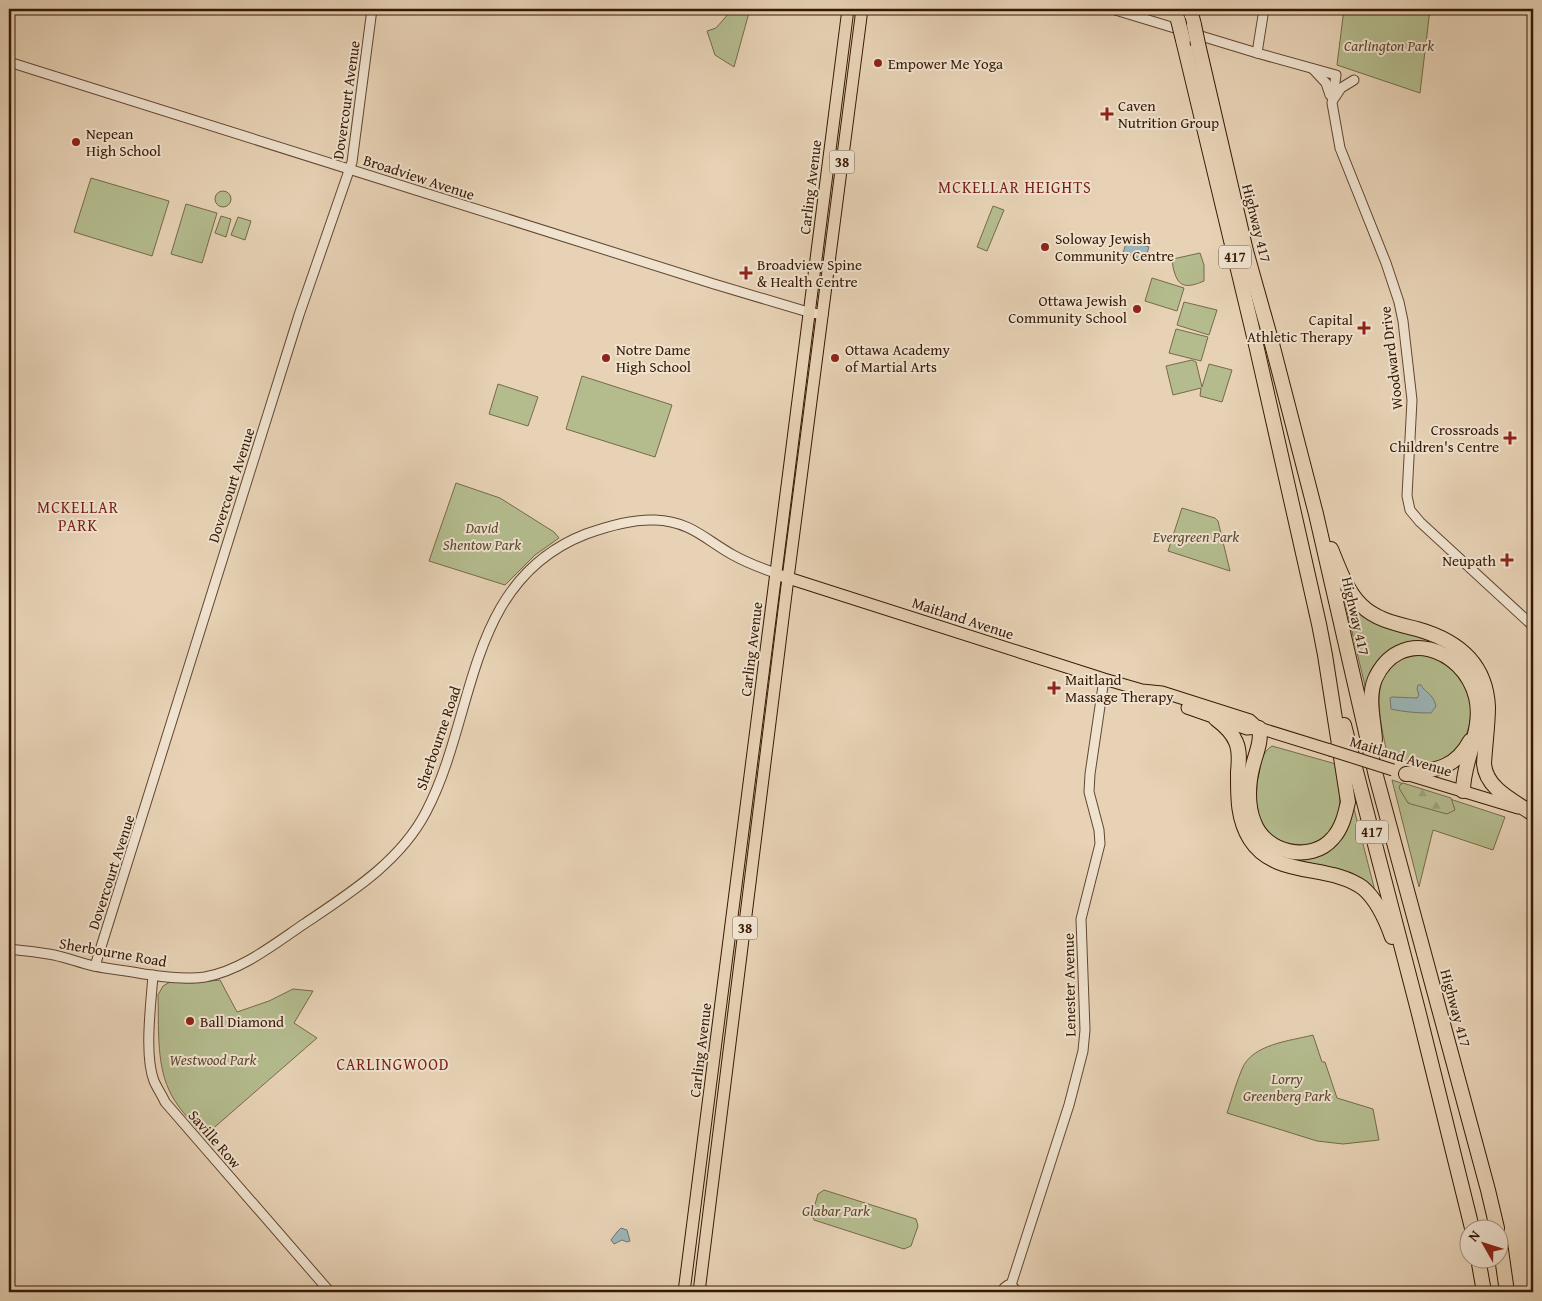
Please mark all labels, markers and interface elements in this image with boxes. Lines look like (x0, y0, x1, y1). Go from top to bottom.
park label: Carlington Park (1344, 35, 1434, 56)
street label: Dovercourt Avenue (327, 39, 365, 161)
place label: Empower Me Yoga (888, 53, 1003, 74)
marker: Empower Me Yoga (872, 57, 884, 69)
place label: Caven Nutrition Group (1118, 95, 1219, 133)
marker: Caven Nutrition Group (1100, 107, 1114, 121)
place label: Nepean High School (86, 123, 161, 161)
marker: Nepean High School (70, 136, 82, 148)
street label: Carling Avenue (794, 139, 826, 235)
street label: Broadview Avenue (361, 149, 477, 205)
road number: 38 (830, 150, 854, 173)
district label: MCKELLAR HEIGHTS (938, 175, 1092, 199)
street label: Highway 417 (1237, 182, 1277, 264)
place label: Soloway Jewish Community Centre (1055, 228, 1174, 266)
marker: Soloway Jewish Community Centre (1039, 241, 1051, 253)
road number: 417 (1219, 246, 1251, 268)
place label: Broadview Spine & Health Centre (757, 254, 862, 292)
marker: Broadview Spine & Health Centre (739, 266, 753, 280)
place label: Ottawa Jewish Community School (1008, 290, 1128, 328)
marker: Ottawa Jewish Community School (1131, 303, 1143, 315)
street label: Woodward Drive (1374, 305, 1408, 411)
place label: Capital Athletic Therapy (1247, 309, 1354, 347)
marker: Capital Athletic Therapy (1357, 321, 1371, 335)
place label: Notre Dame High School (616, 339, 691, 377)
place label: Ottawa Academy of Martial Arts (845, 339, 951, 377)
marker: Notre Dame High School (600, 352, 612, 364)
marker: Ottawa Academy of Martial Arts (829, 352, 841, 364)
place label: Crossroads Children's Centre (1390, 419, 1499, 457)
street label: Dovercourt Avenue (202, 425, 260, 545)
marker: Crossroads Children's Centre (1503, 431, 1517, 445)
district label: MCKELLAR PARK (37, 495, 119, 537)
park label: David Shentow Park (443, 517, 521, 555)
park label: Evergreen Park (1152, 526, 1239, 547)
place label: Neupath (1442, 550, 1497, 571)
marker: Neupath (1500, 553, 1514, 567)
street label: Highway 417 (1337, 575, 1375, 657)
street label: Maitland Avenue (909, 592, 1017, 644)
street label: Carling Avenue (735, 601, 767, 697)
place label: Maitland Massage Therapy (1065, 669, 1174, 707)
marker: Maitland Massage Therapy (1047, 681, 1061, 695)
street label: Sherbourne Road (410, 683, 466, 793)
street label: Maitland Avenue (1347, 730, 1455, 782)
street label: Dovercourt Avenue (82, 812, 140, 932)
road number: 417 (1356, 820, 1388, 844)
road number: 38 (732, 916, 758, 940)
street label: Sherbourne Road (58, 932, 168, 972)
street label: Lenester Avenue (1058, 933, 1080, 1037)
street label: Highway 417 (1436, 967, 1476, 1049)
street label: Carling Avenue (684, 1002, 716, 1098)
place label: Ball Diamond (200, 1011, 284, 1032)
marker: Ball Diamond (184, 1015, 196, 1027)
park label: Westwood Park (170, 1049, 257, 1070)
district label: CARLINGWOOD (336, 1052, 450, 1076)
park label: Lorry Greenberg Park (1243, 1068, 1331, 1106)
street label: Saville Row (184, 1105, 247, 1173)
park label: Glabar Park (802, 1200, 870, 1221)
north arrow (1460, 1218, 1510, 1268)
text: N (1463, 1225, 1485, 1246)

